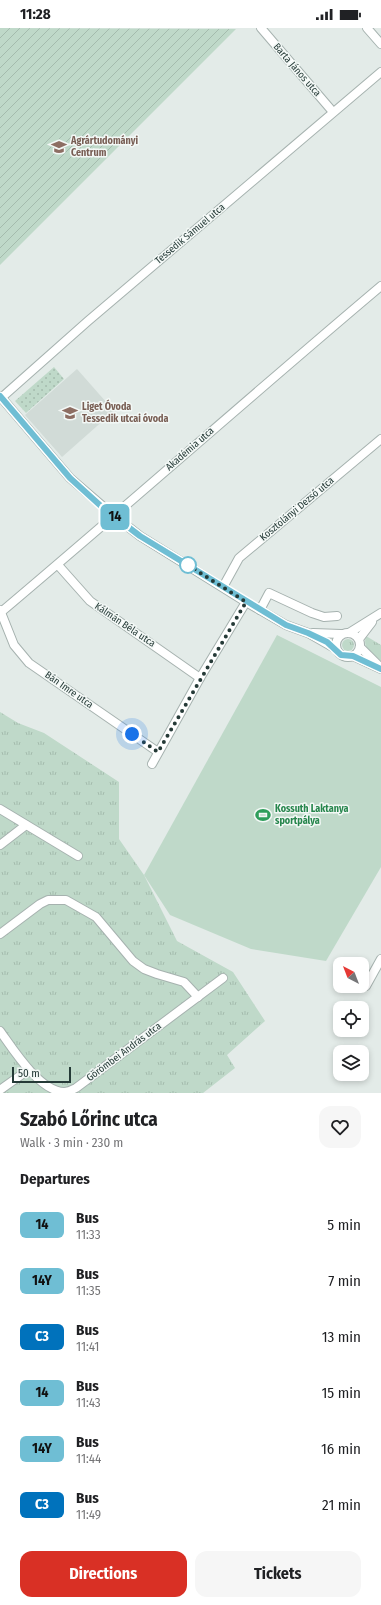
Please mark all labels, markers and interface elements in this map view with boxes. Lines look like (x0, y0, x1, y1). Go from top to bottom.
text: 11:28 (20, 5, 51, 23)
street label: Barta János utca (271, 41, 323, 99)
place label: Agrártudományi Centrum (70, 134, 138, 159)
school or university icon: Agrártudományi Centrum (50, 138, 68, 156)
street label: Tessedik Sámuel utca (153, 201, 227, 267)
place label: Liget Óvoda Tessedik utcai óvoda (82, 399, 168, 425)
school or university icon: Liget Óvoda Tessedik utcai óvoda (61, 404, 79, 422)
street label: Akadémia utca (163, 425, 217, 473)
street label: Kosztolányi Dezső utca (257, 474, 337, 543)
line badge: 14 (97, 504, 133, 530)
text: 14 (108, 508, 122, 525)
unlabelled marker (179, 556, 197, 574)
street label: Kálmán Béla utca (92, 600, 158, 650)
street label: Bán Imre utca (43, 669, 96, 711)
your location (122, 724, 142, 744)
place label: Kossuth Laktanya sportpálya (275, 803, 348, 827)
sports icon: Kossuth Laktanya sportpálya (254, 806, 272, 824)
north arrow (333, 957, 369, 993)
map controls (333, 957, 369, 1081)
button: locate (333, 1001, 369, 1037)
street label: Görömbei András utca (84, 1020, 164, 1084)
button: layers (333, 1045, 369, 1081)
scale bar (12, 1065, 71, 1084)
text: 50 m (18, 1067, 40, 1080)
button: heart (319, 1106, 361, 1148)
text: Szabó Lőrinc utca (20, 1108, 158, 1131)
text: Walk · 3 min · 230 m (20, 1135, 123, 1150)
text: Departures (20, 1170, 90, 1188)
text: Bus (76, 1209, 99, 1227)
text: 14 (35, 1216, 49, 1233)
text: 5 min (327, 1216, 361, 1234)
text: 11:33 (76, 1227, 101, 1242)
text: Bus (76, 1265, 99, 1283)
text: 14Y (32, 1272, 52, 1289)
text: 7 min (328, 1272, 361, 1290)
text: 11:35 (76, 1283, 101, 1298)
text: Bus (76, 1321, 99, 1339)
text: C3 (35, 1328, 49, 1345)
text: 13 min (322, 1328, 361, 1346)
text: 11:41 (76, 1339, 99, 1354)
text: Bus (76, 1377, 99, 1395)
text: 14 (35, 1384, 49, 1401)
text: 15 min (322, 1384, 361, 1402)
text: 11:43 (76, 1395, 101, 1410)
text: Bus (76, 1433, 99, 1451)
text: 14Y (32, 1440, 52, 1457)
text: 16 min (321, 1440, 361, 1458)
text: 11:44 (76, 1451, 101, 1466)
text: Bus (76, 1489, 99, 1507)
text: C3 (35, 1496, 49, 1513)
text: 21 min (322, 1496, 361, 1514)
text: 11:49 (76, 1507, 101, 1522)
button: Directions (20, 1551, 187, 1597)
button: Tickets (195, 1551, 361, 1597)

